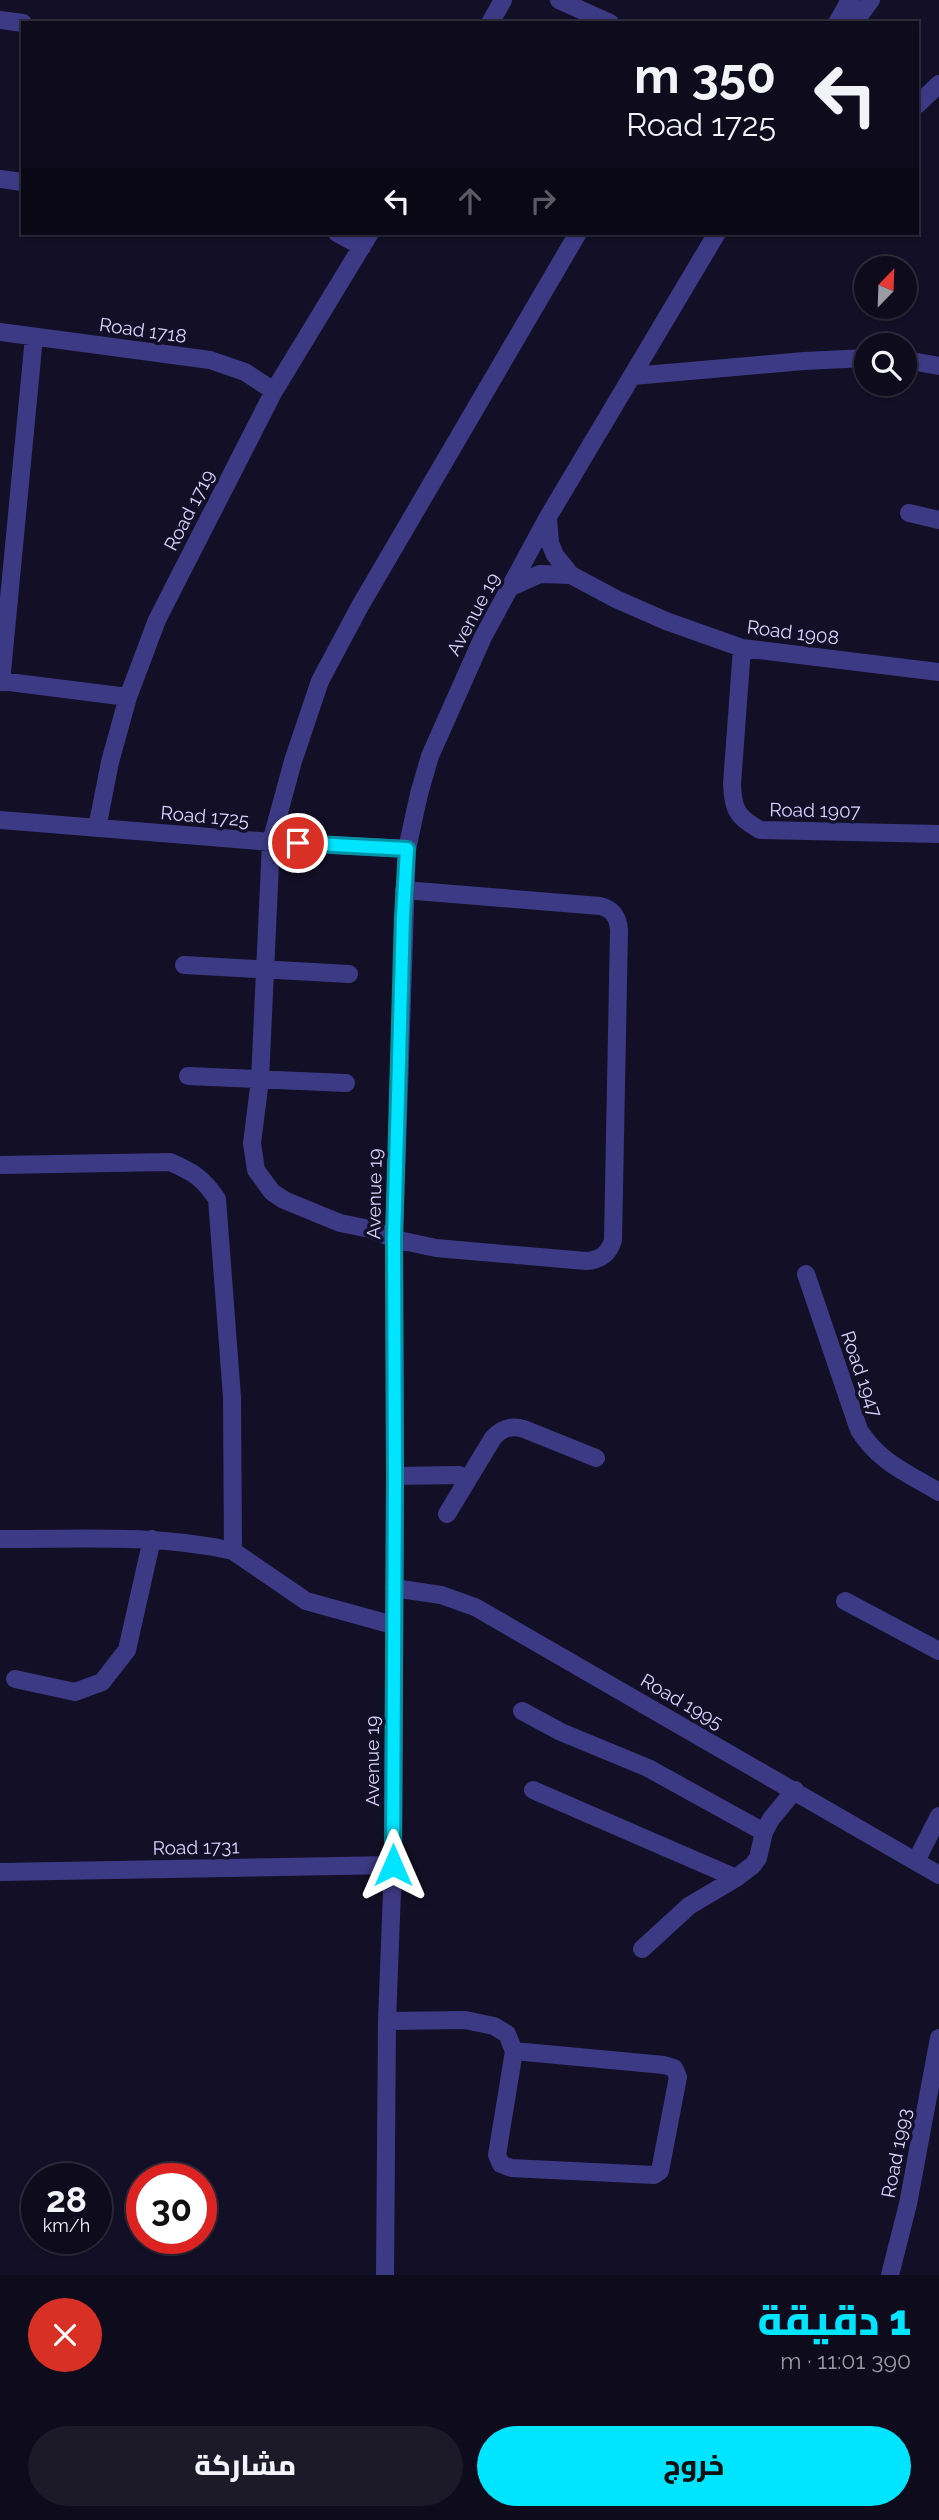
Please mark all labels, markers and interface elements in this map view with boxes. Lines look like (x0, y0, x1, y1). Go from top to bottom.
text: 350 m (634, 47, 776, 104)
icon: left (800, 49, 891, 140)
text: Road 1725 (626, 106, 776, 143)
icon: left (378, 182, 416, 220)
icon: ahead (451, 182, 489, 220)
icon: right (524, 182, 562, 220)
north arrow (854, 256, 917, 318)
map controls (854, 256, 917, 396)
street label: Road 1718 (98, 313, 188, 347)
button: search (854, 333, 917, 396)
street label: Road 1719 (159, 466, 219, 554)
street label: Avenue 19 (442, 569, 504, 659)
street label: Road 1908 (746, 615, 840, 649)
street label: Road 1907 (769, 798, 861, 822)
street label: Road 1725 (160, 801, 250, 831)
pin (268, 813, 328, 873)
icon: arrive (279, 824, 317, 862)
street label: Avenue 19 (362, 1148, 386, 1240)
street label: Road 1947 (837, 1328, 887, 1420)
street label: Road 1995 (637, 1669, 727, 1733)
street label: Avenue 19 (361, 1716, 383, 1806)
position arrow (356, 1828, 430, 1902)
street label: Road 1731 (152, 1835, 240, 1859)
street label: Road 1993 (877, 2106, 915, 2200)
speed limit sign: 30 (126, 2163, 217, 2254)
text: 28 (46, 2179, 87, 2220)
text: km/h (43, 2215, 90, 2236)
text: 1 دقيقة (757, 2296, 911, 2345)
button: close (28, 2298, 102, 2372)
text: 390 m · 11:01 (780, 2347, 911, 2374)
button: مشاركة (28, 2426, 463, 2506)
button: خروج (477, 2426, 911, 2506)

